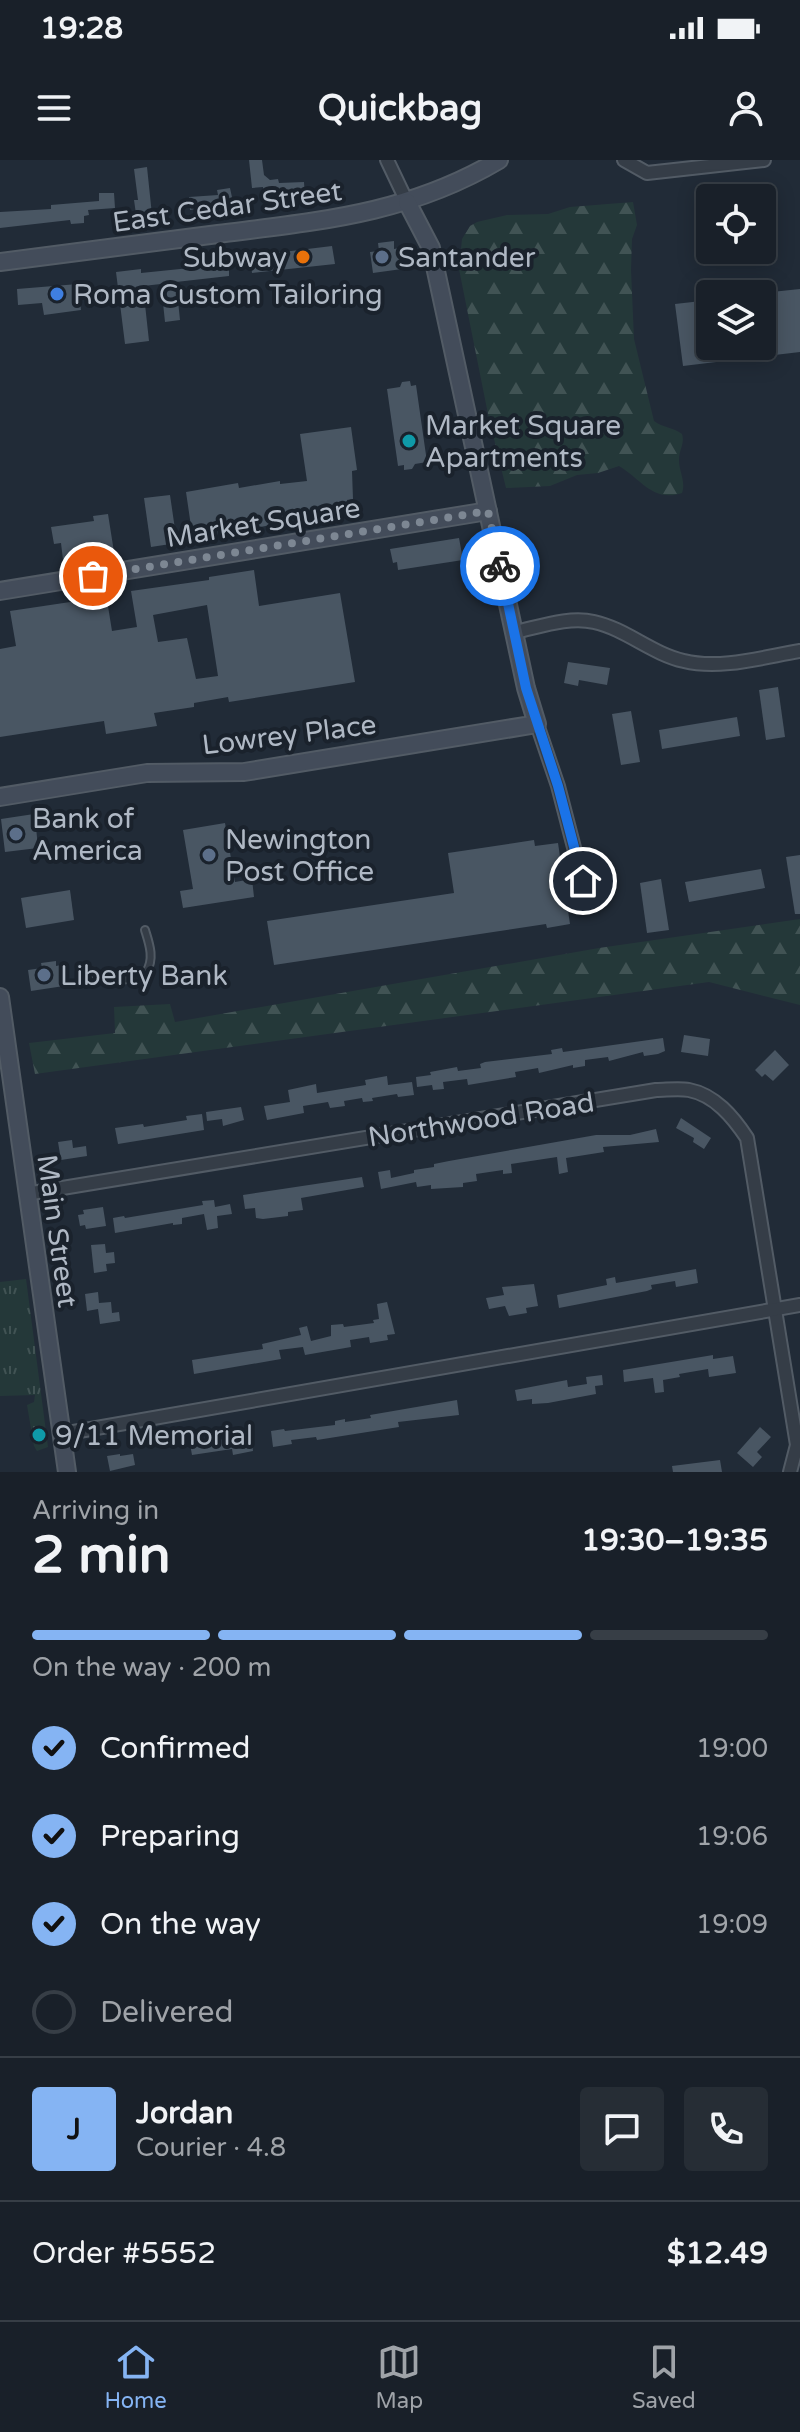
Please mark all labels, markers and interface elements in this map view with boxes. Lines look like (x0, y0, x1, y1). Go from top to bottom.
text: 19:28 (40, 10, 123, 47)
icon: menu (32, 86, 76, 130)
icon: person (724, 86, 768, 130)
text: Quickbag (318, 87, 482, 130)
street label: East Cedar Street (110, 174, 344, 240)
map controls (696, 184, 776, 360)
button: locate (696, 184, 776, 264)
place label: Subway (183, 241, 287, 275)
place label: Santander (398, 241, 536, 275)
marker: Subway (294, 248, 312, 266)
marker: Santander (373, 248, 391, 266)
place label: Roma Custom Tailoring (73, 278, 383, 312)
button: layers (696, 280, 776, 360)
marker: Roma Custom Tailoring (48, 285, 66, 303)
place label: Market Square Apartments (425, 409, 621, 475)
marker: Market Square Apartments (400, 432, 418, 450)
street label: Market Square (164, 491, 363, 555)
courier (460, 526, 540, 606)
pin (59, 542, 127, 610)
icon: bike (478, 544, 522, 588)
icon: bag (71, 554, 115, 598)
street label: Lowrey Place (200, 707, 378, 763)
place label: Bank of America (32, 802, 143, 868)
place label: Newington Post Office (225, 823, 374, 889)
marker: Bank of America (7, 825, 25, 843)
marker: Newington Post Office (200, 846, 218, 864)
pin (549, 847, 617, 915)
icon: home (561, 859, 605, 903)
place label: Liberty Bank (60, 959, 228, 993)
marker: Liberty Bank (35, 966, 53, 984)
street label: Northwood Road (366, 1085, 597, 1155)
street label: Main Street (29, 1152, 85, 1310)
place label: 9/11 Memorial (55, 1419, 253, 1453)
marker: 9/11 Memorial (30, 1426, 48, 1444)
text: Arriving in (32, 1495, 159, 1526)
text: 19:30–19:35 (581, 1522, 768, 1559)
text: 2 min (32, 1524, 171, 1587)
text: On the way · 200 m (32, 1652, 271, 1683)
icon: check (32, 1726, 76, 1770)
text: Confirmed (100, 1730, 251, 1767)
text: 19:00 (696, 1733, 768, 1764)
icon: check (32, 1814, 76, 1858)
text: Preparing (100, 1818, 240, 1855)
text: 19:06 (696, 1821, 768, 1852)
icon: check (32, 1902, 76, 1946)
text: On the way (100, 1906, 261, 1943)
text: 19:09 (696, 1909, 768, 1940)
text: Delivered (100, 1994, 234, 2031)
button: chat (580, 2087, 664, 2171)
button: phone (684, 2087, 768, 2171)
text: Jordan (136, 2095, 233, 2132)
text: J (67, 2111, 81, 2148)
text: Courier · 4.8 (136, 2132, 286, 2163)
text: Order #5552 (32, 2235, 216, 2272)
text: $12.49 (667, 2235, 768, 2272)
tab: Home (104, 2340, 167, 2414)
tab: Map (376, 2340, 423, 2414)
tab: Saved (632, 2340, 696, 2414)

